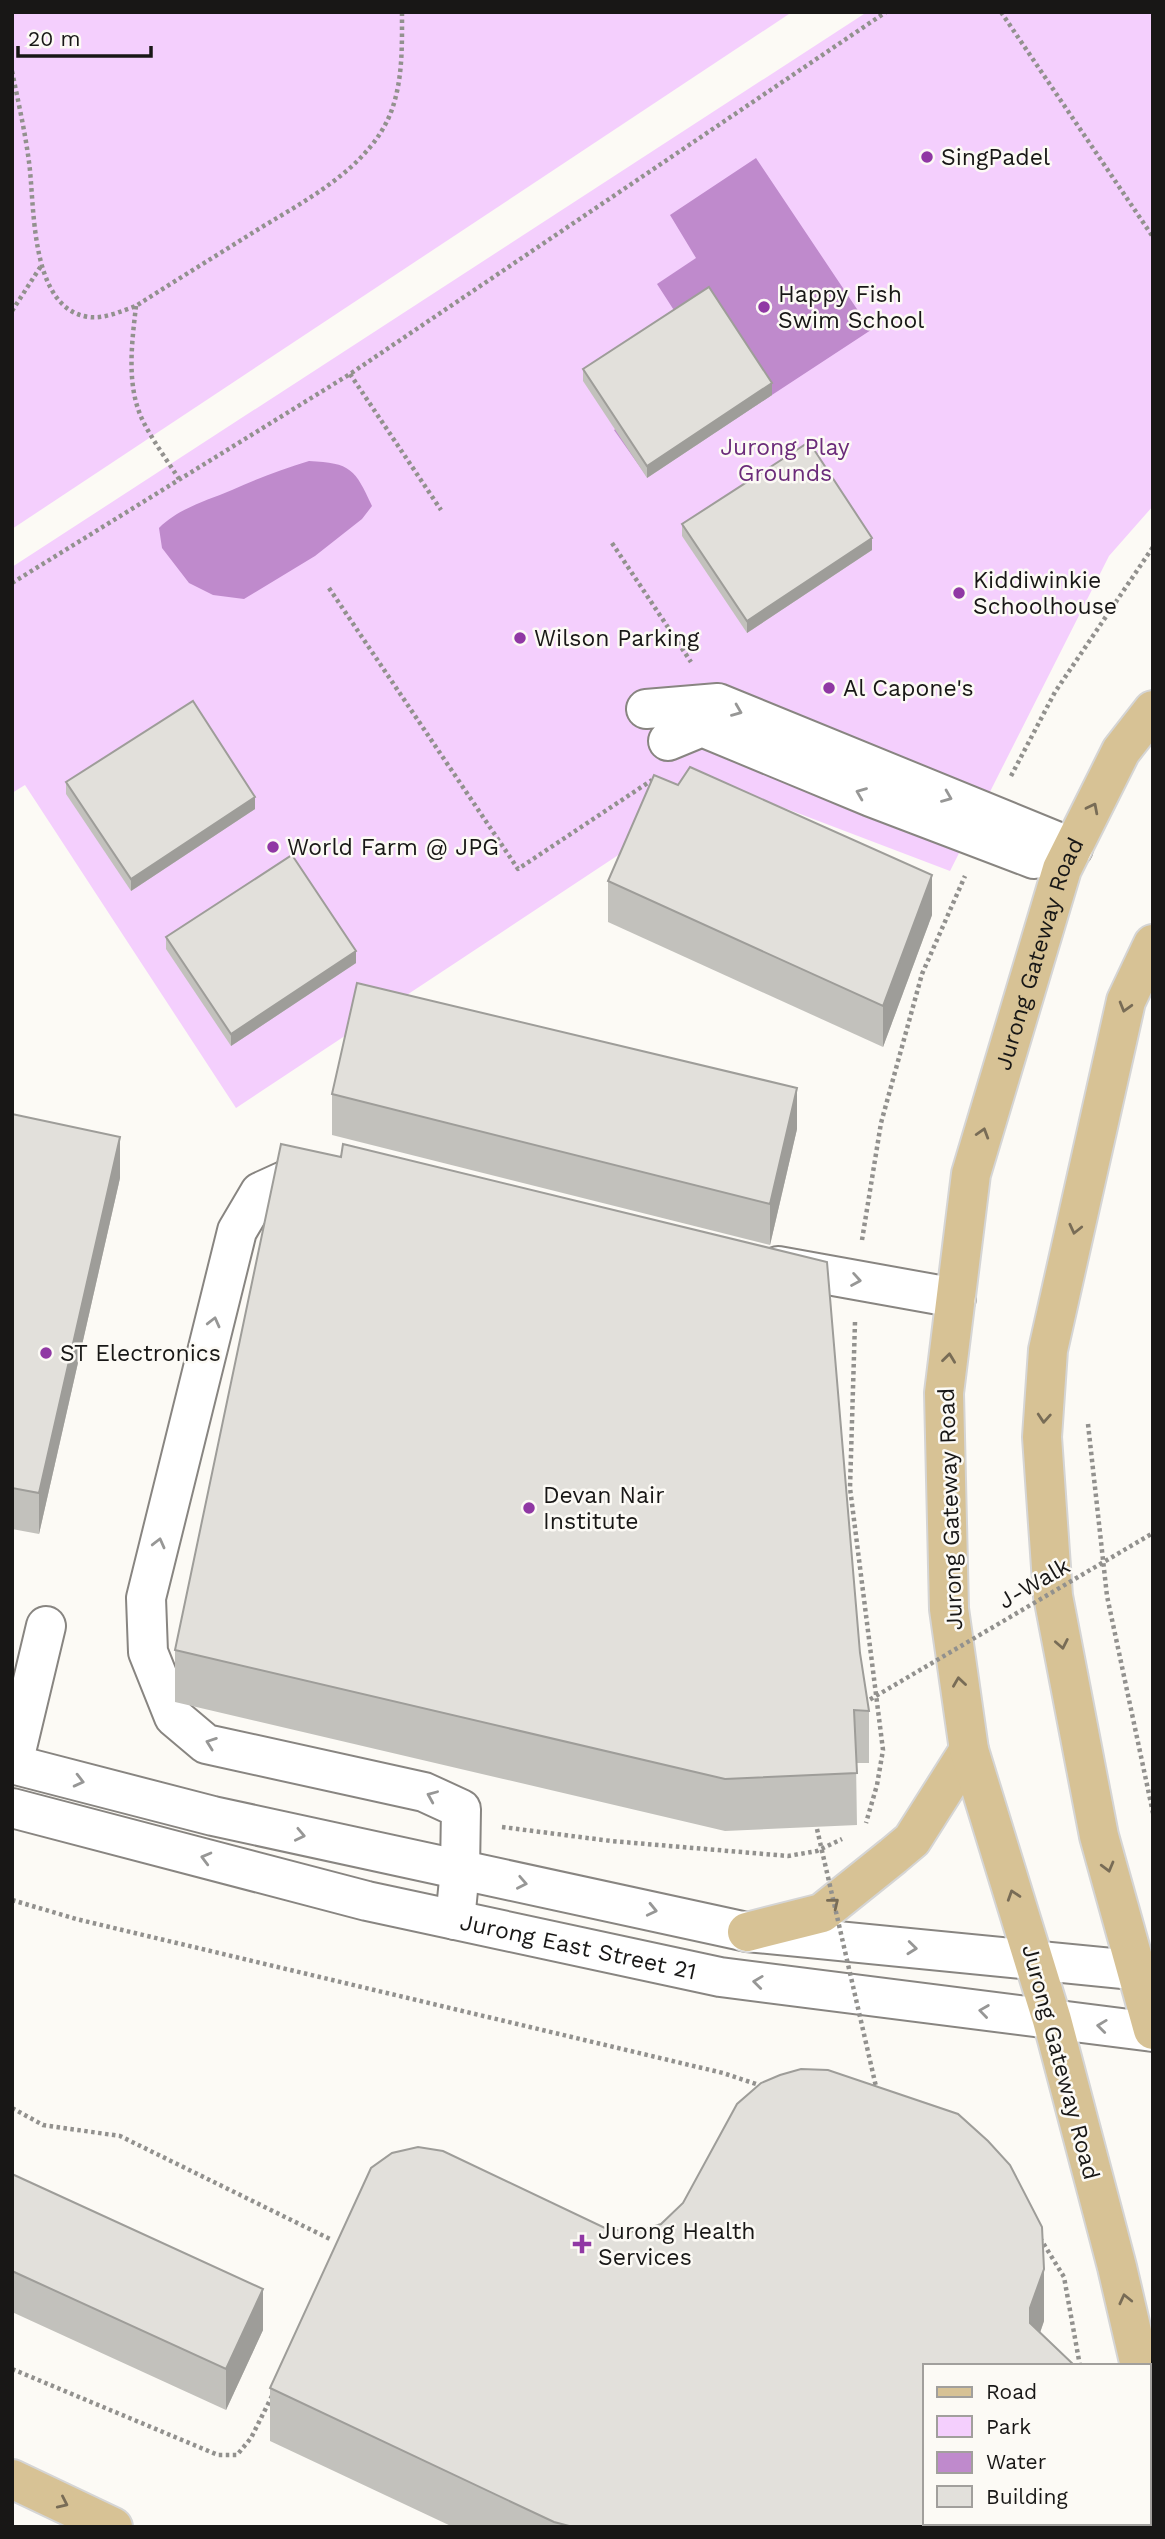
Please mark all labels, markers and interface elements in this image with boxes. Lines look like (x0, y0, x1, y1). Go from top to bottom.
scale bar (18, 14, 150, 58)
text: 20 m (28, 26, 80, 51)
place label: SingPadel (941, 144, 1050, 171)
marker: SingPadel (919, 149, 935, 165)
place label: Happy Fish Swim School (778, 281, 924, 334)
marker: Happy Fish Swim School (756, 299, 772, 315)
park label: Jurong Play Grounds (720, 434, 850, 487)
place label: Kiddiwinkie Schoolhouse (973, 567, 1117, 620)
marker: Kiddiwinkie Schoolhouse (951, 585, 967, 601)
place label: Wilson Parking (534, 625, 700, 652)
marker: Wilson Parking (512, 630, 528, 646)
place label: Al Capone's (843, 675, 974, 702)
marker: Al Capone's (821, 680, 837, 696)
one-way arrow (730, 702, 742, 716)
one-way arrow (856, 787, 868, 801)
one-way arrow (940, 789, 953, 803)
one-way arrow (1084, 803, 1098, 815)
street label: Jurong Gateway Road (990, 833, 1089, 1074)
place label: World Farm @ JPG (287, 834, 499, 861)
marker: World Farm @ JPG (265, 839, 281, 855)
one-way arrow (1119, 1000, 1134, 1012)
one-way arrow (975, 1128, 990, 1140)
one-way arrow (1069, 1223, 1084, 1235)
one-way arrow (850, 1272, 862, 1287)
one-way arrow (206, 1316, 220, 1328)
place label: ST Electronics (60, 1340, 221, 1367)
marker: ST Electronics (38, 1345, 54, 1361)
one-way arrow (941, 1352, 956, 1364)
street label: Jurong Gateway Road (933, 1387, 968, 1631)
one-way arrow (1037, 1412, 1052, 1423)
place label: Devan Nair Institute (543, 1482, 665, 1535)
marker: Devan Nair Institute (521, 1500, 537, 1516)
one-way arrow (151, 1537, 165, 1549)
street label: J-Walk (994, 1552, 1075, 1615)
one-way arrow (1054, 1638, 1069, 1650)
one-way arrow (952, 1676, 967, 1688)
one-way arrow (206, 1737, 218, 1751)
one-way arrow (73, 1773, 85, 1787)
one-way arrow (427, 1790, 439, 1804)
one-way arrow (294, 1826, 306, 1841)
one-way arrow (200, 1852, 212, 1866)
one-way arrow (1099, 1861, 1114, 1873)
one-way arrow (516, 1874, 528, 1889)
one-way arrow (1007, 1889, 1021, 1902)
one-way arrow (826, 1899, 839, 1912)
one-way arrow (646, 1902, 658, 1916)
street label: Jurong East Street 21 (457, 1908, 699, 1986)
one-way arrow (907, 1940, 918, 1955)
street label: Jurong Gateway Road (1016, 1941, 1105, 2183)
one-way arrow (752, 1974, 764, 1989)
one-way arrow (978, 2004, 990, 2019)
one-way arrow (1096, 2019, 1108, 2034)
place label: Jurong Health Services (598, 2218, 756, 2271)
marker: Jurong Health Services (572, 2234, 592, 2254)
one-way arrow (1118, 2293, 1133, 2305)
legend (923, 2364, 1151, 2525)
text: Road (986, 2379, 1037, 2404)
text: Park (986, 2414, 1031, 2439)
text: Water (986, 2449, 1047, 2474)
text: Building (986, 2484, 1068, 2509)
one-way arrow (56, 2495, 68, 2509)

